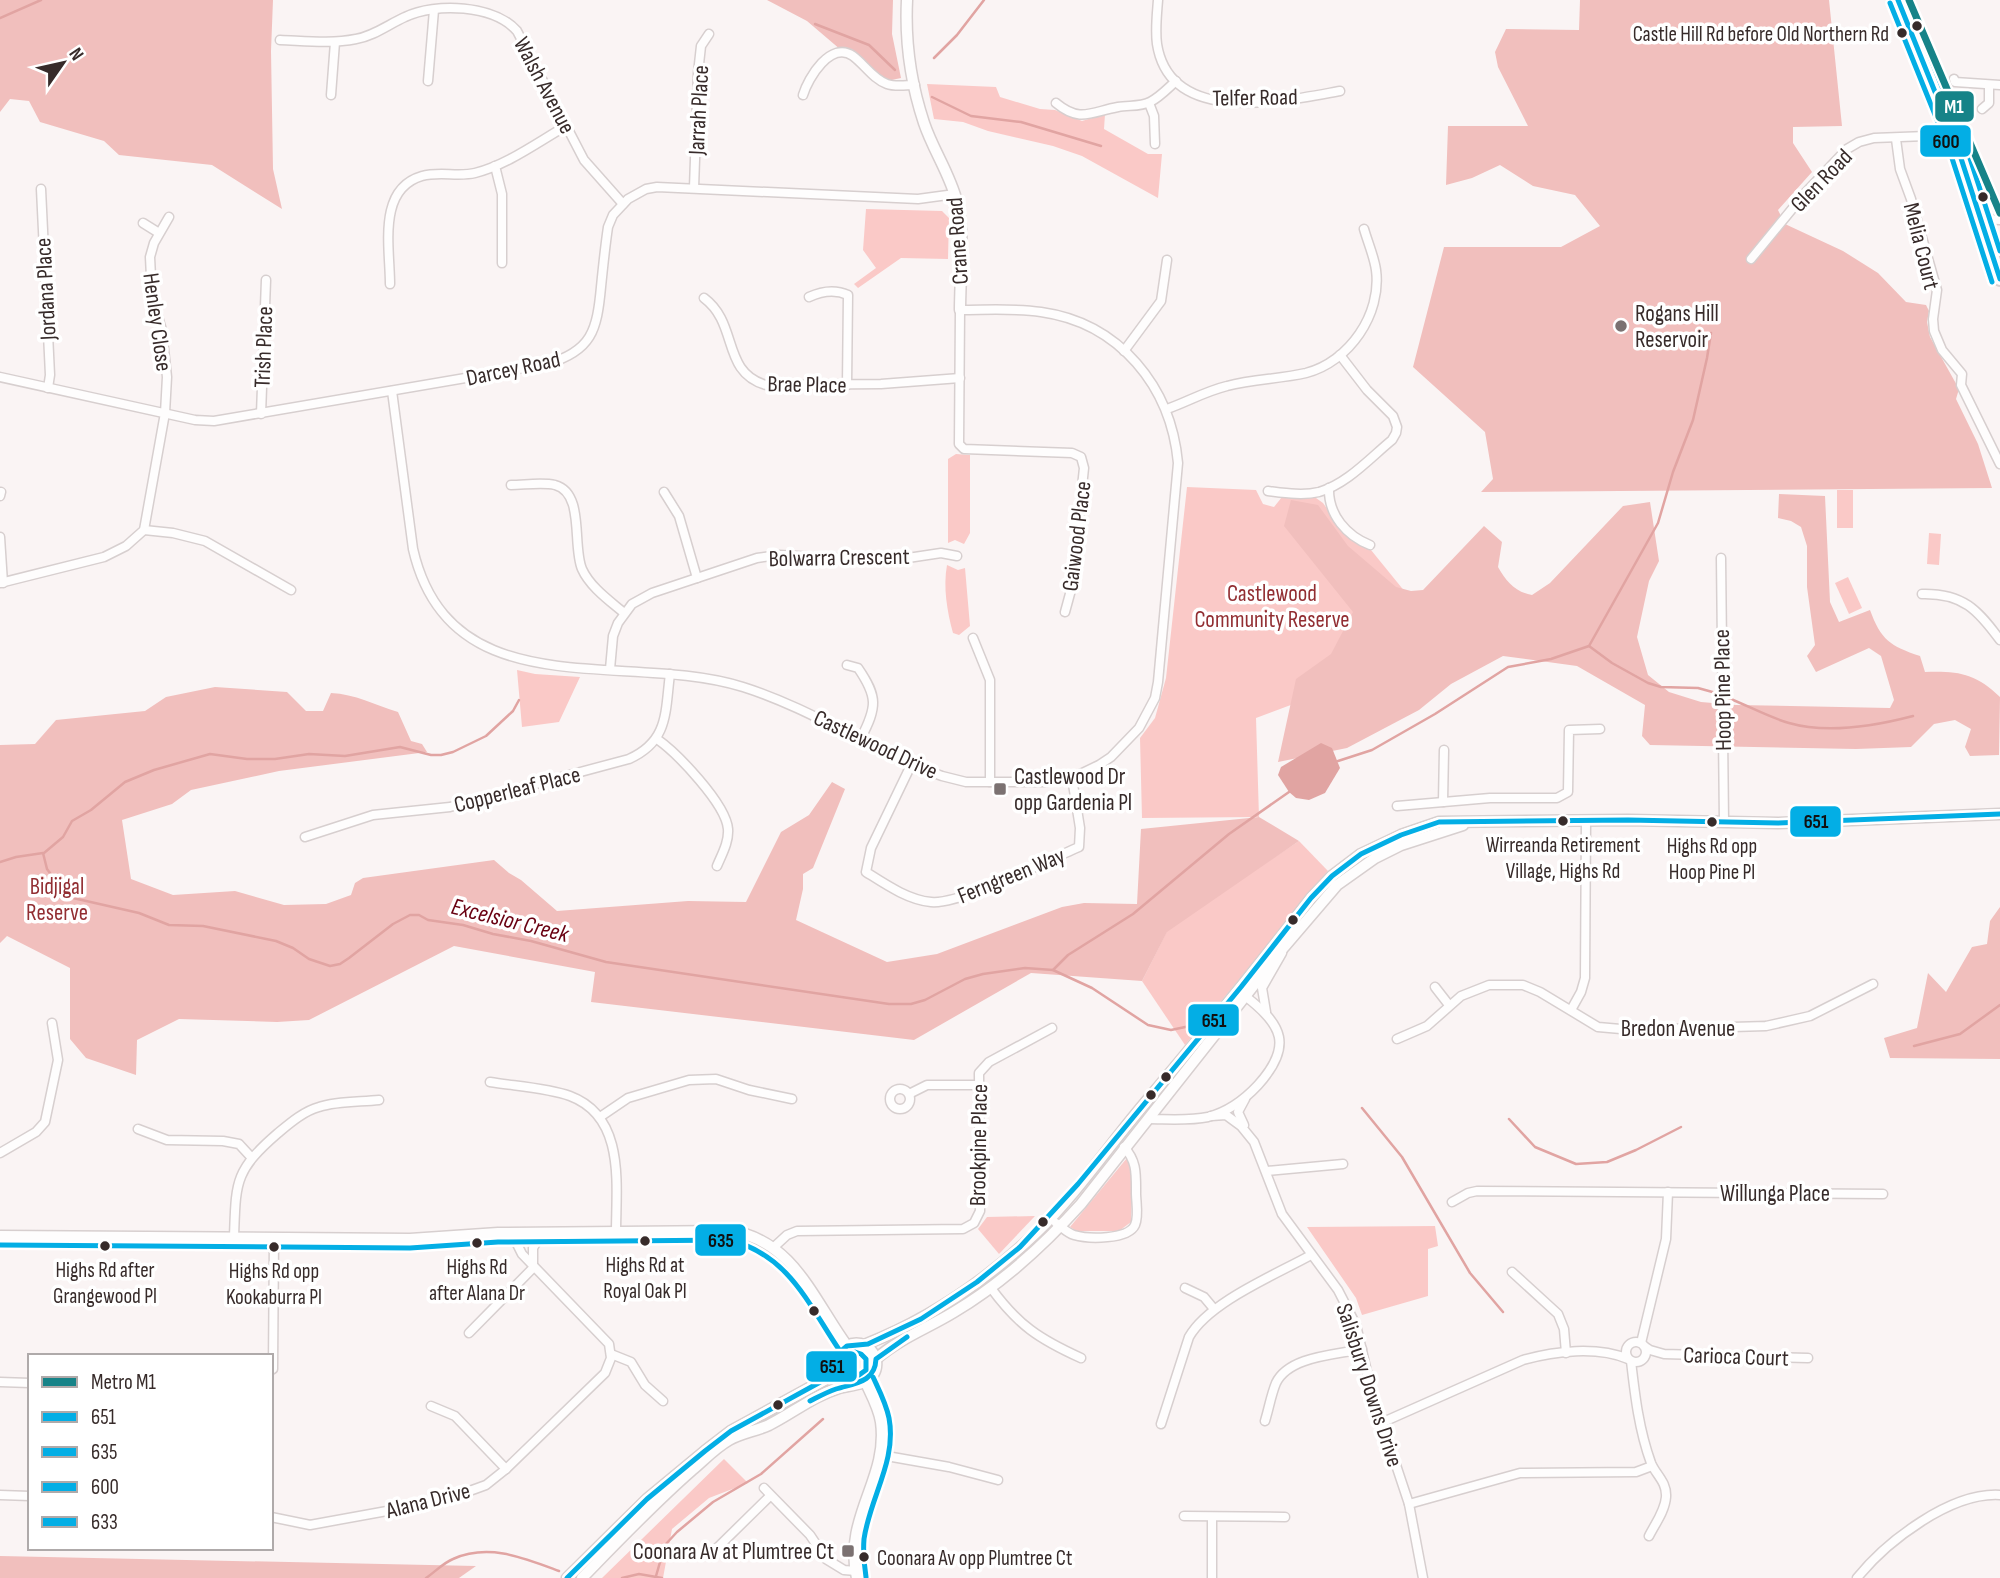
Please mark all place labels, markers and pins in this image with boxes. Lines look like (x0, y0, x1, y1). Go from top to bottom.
unlabelled marker (1910, 19, 1924, 33)
place label: Castle Hill Rd before Old Northern Rd (1633, 22, 1889, 47)
marker: Castle Hill Rd before Old Northern Rd (1895, 26, 1909, 40)
unlabelled marker (1976, 190, 1990, 204)
place label: Rogans Hill Reservoir (1635, 300, 1719, 354)
marker: Rogans Hill Reservoir (1613, 318, 1629, 334)
place label: Castlewood Dr opp Gardenia Pl (1014, 763, 1132, 817)
marker: Castlewood Dr opp Gardenia Pl (992, 781, 1008, 797)
marker: Wirreanda Retirement Village, Highs Rd (1556, 814, 1570, 828)
marker: Highs Rd opp Hoop Pine Pl (1705, 815, 1719, 829)
place label: Wirreanda Retirement Village, Highs Rd (1486, 833, 1640, 884)
place label: Highs Rd opp Hoop Pine Pl (1667, 834, 1757, 885)
unlabelled marker (1286, 913, 1300, 927)
unlabelled marker (1159, 1070, 1173, 1084)
unlabelled marker (1144, 1088, 1158, 1102)
unlabelled marker (1036, 1215, 1050, 1229)
marker: Highs Rd at Royal Oak Pl (638, 1234, 652, 1248)
marker: Highs Rd after Alana Dr (470, 1236, 484, 1250)
marker: Highs Rd after Grangewood Pl (98, 1239, 112, 1253)
marker: Highs Rd opp Kookaburra Pl (267, 1240, 281, 1254)
place label: Highs Rd at Royal Oak Pl (603, 1253, 687, 1304)
place label: Highs Rd after Alana Dr (429, 1255, 525, 1306)
place label: Highs Rd after Grangewood Pl (53, 1258, 157, 1309)
place label: Highs Rd opp Kookaburra Pl (226, 1259, 322, 1310)
unlabelled marker (807, 1304, 821, 1318)
unlabelled marker (771, 1398, 785, 1412)
place label: Coonara Av at Plumtree Ct (633, 1538, 834, 1566)
marker: Coonara Av at Plumtree Ct (840, 1543, 856, 1559)
place label: Coonara Av opp Plumtree Ct (877, 1546, 1072, 1571)
marker: Coonara Av opp Plumtree Ct (857, 1550, 871, 1564)

